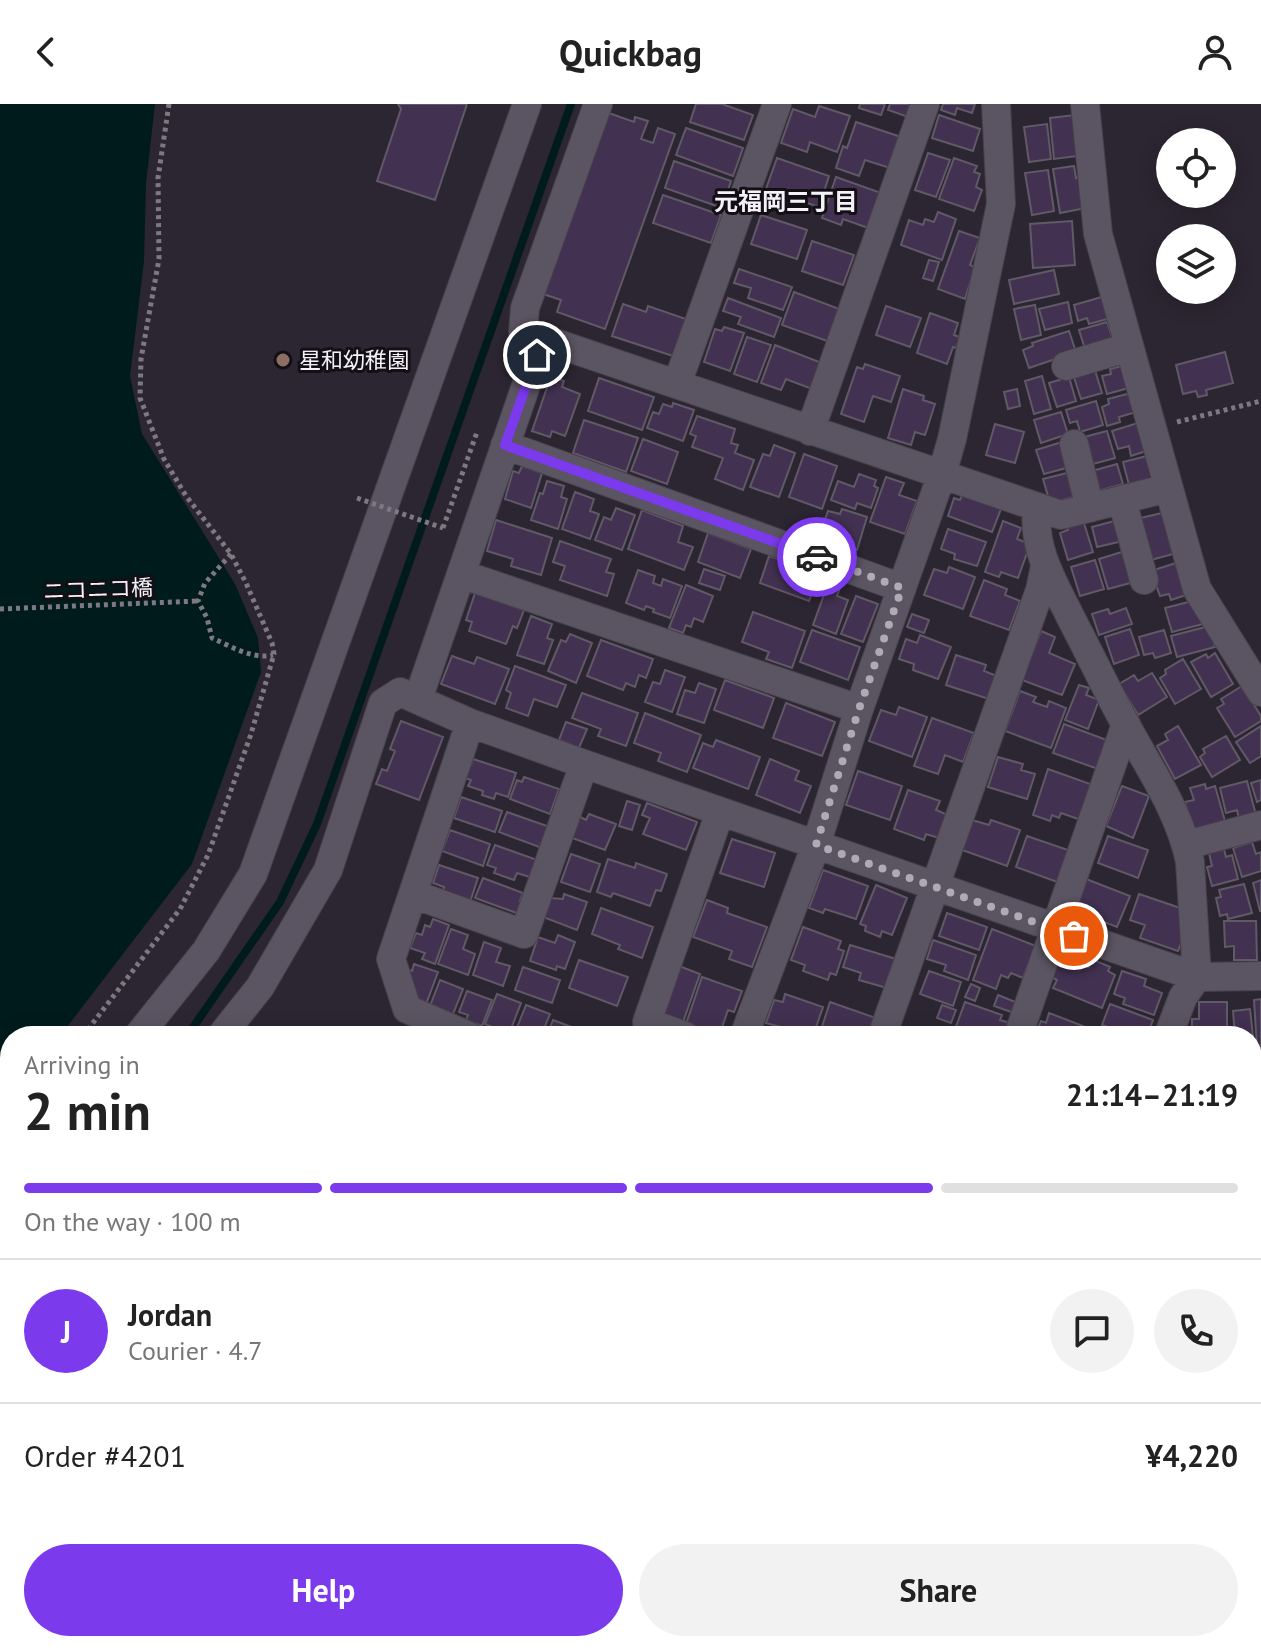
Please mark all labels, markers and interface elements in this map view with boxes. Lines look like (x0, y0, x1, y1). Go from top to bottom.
text: Quickbag (559, 29, 702, 76)
icon: back (24, 30, 68, 74)
icon: person (1193, 30, 1237, 74)
map controls (1156, 128, 1236, 304)
button: locate (1156, 128, 1236, 208)
district label: 元福岡三丁目 (714, 186, 858, 217)
button: layers (1156, 224, 1236, 304)
pin (503, 321, 571, 389)
icon: home (515, 333, 559, 377)
place label: 星和幼稚園 (299, 346, 409, 374)
marker: 星和幼稚園 (274, 351, 292, 369)
courier (777, 517, 857, 597)
icon: car (795, 535, 839, 579)
street label: ニコニコ橋 (43, 573, 153, 605)
pin (1040, 902, 1108, 970)
icon: bag (1052, 914, 1096, 958)
text: Arriving in (24, 1048, 140, 1081)
text: 21:14–21:19 (1066, 1075, 1238, 1114)
text: 2 min (24, 1077, 151, 1144)
text: On the way · 100 m (24, 1205, 241, 1238)
button: chat (1050, 1289, 1134, 1373)
button: phone (1154, 1289, 1238, 1373)
text: Jordan (128, 1295, 212, 1334)
text: J (61, 1312, 71, 1351)
text: Courier · 4.7 (128, 1334, 262, 1367)
text: Order #4201 (24, 1436, 186, 1475)
text: ¥4,220 (1145, 1436, 1238, 1475)
button: Help (24, 1544, 623, 1636)
button: Share (639, 1544, 1238, 1636)

